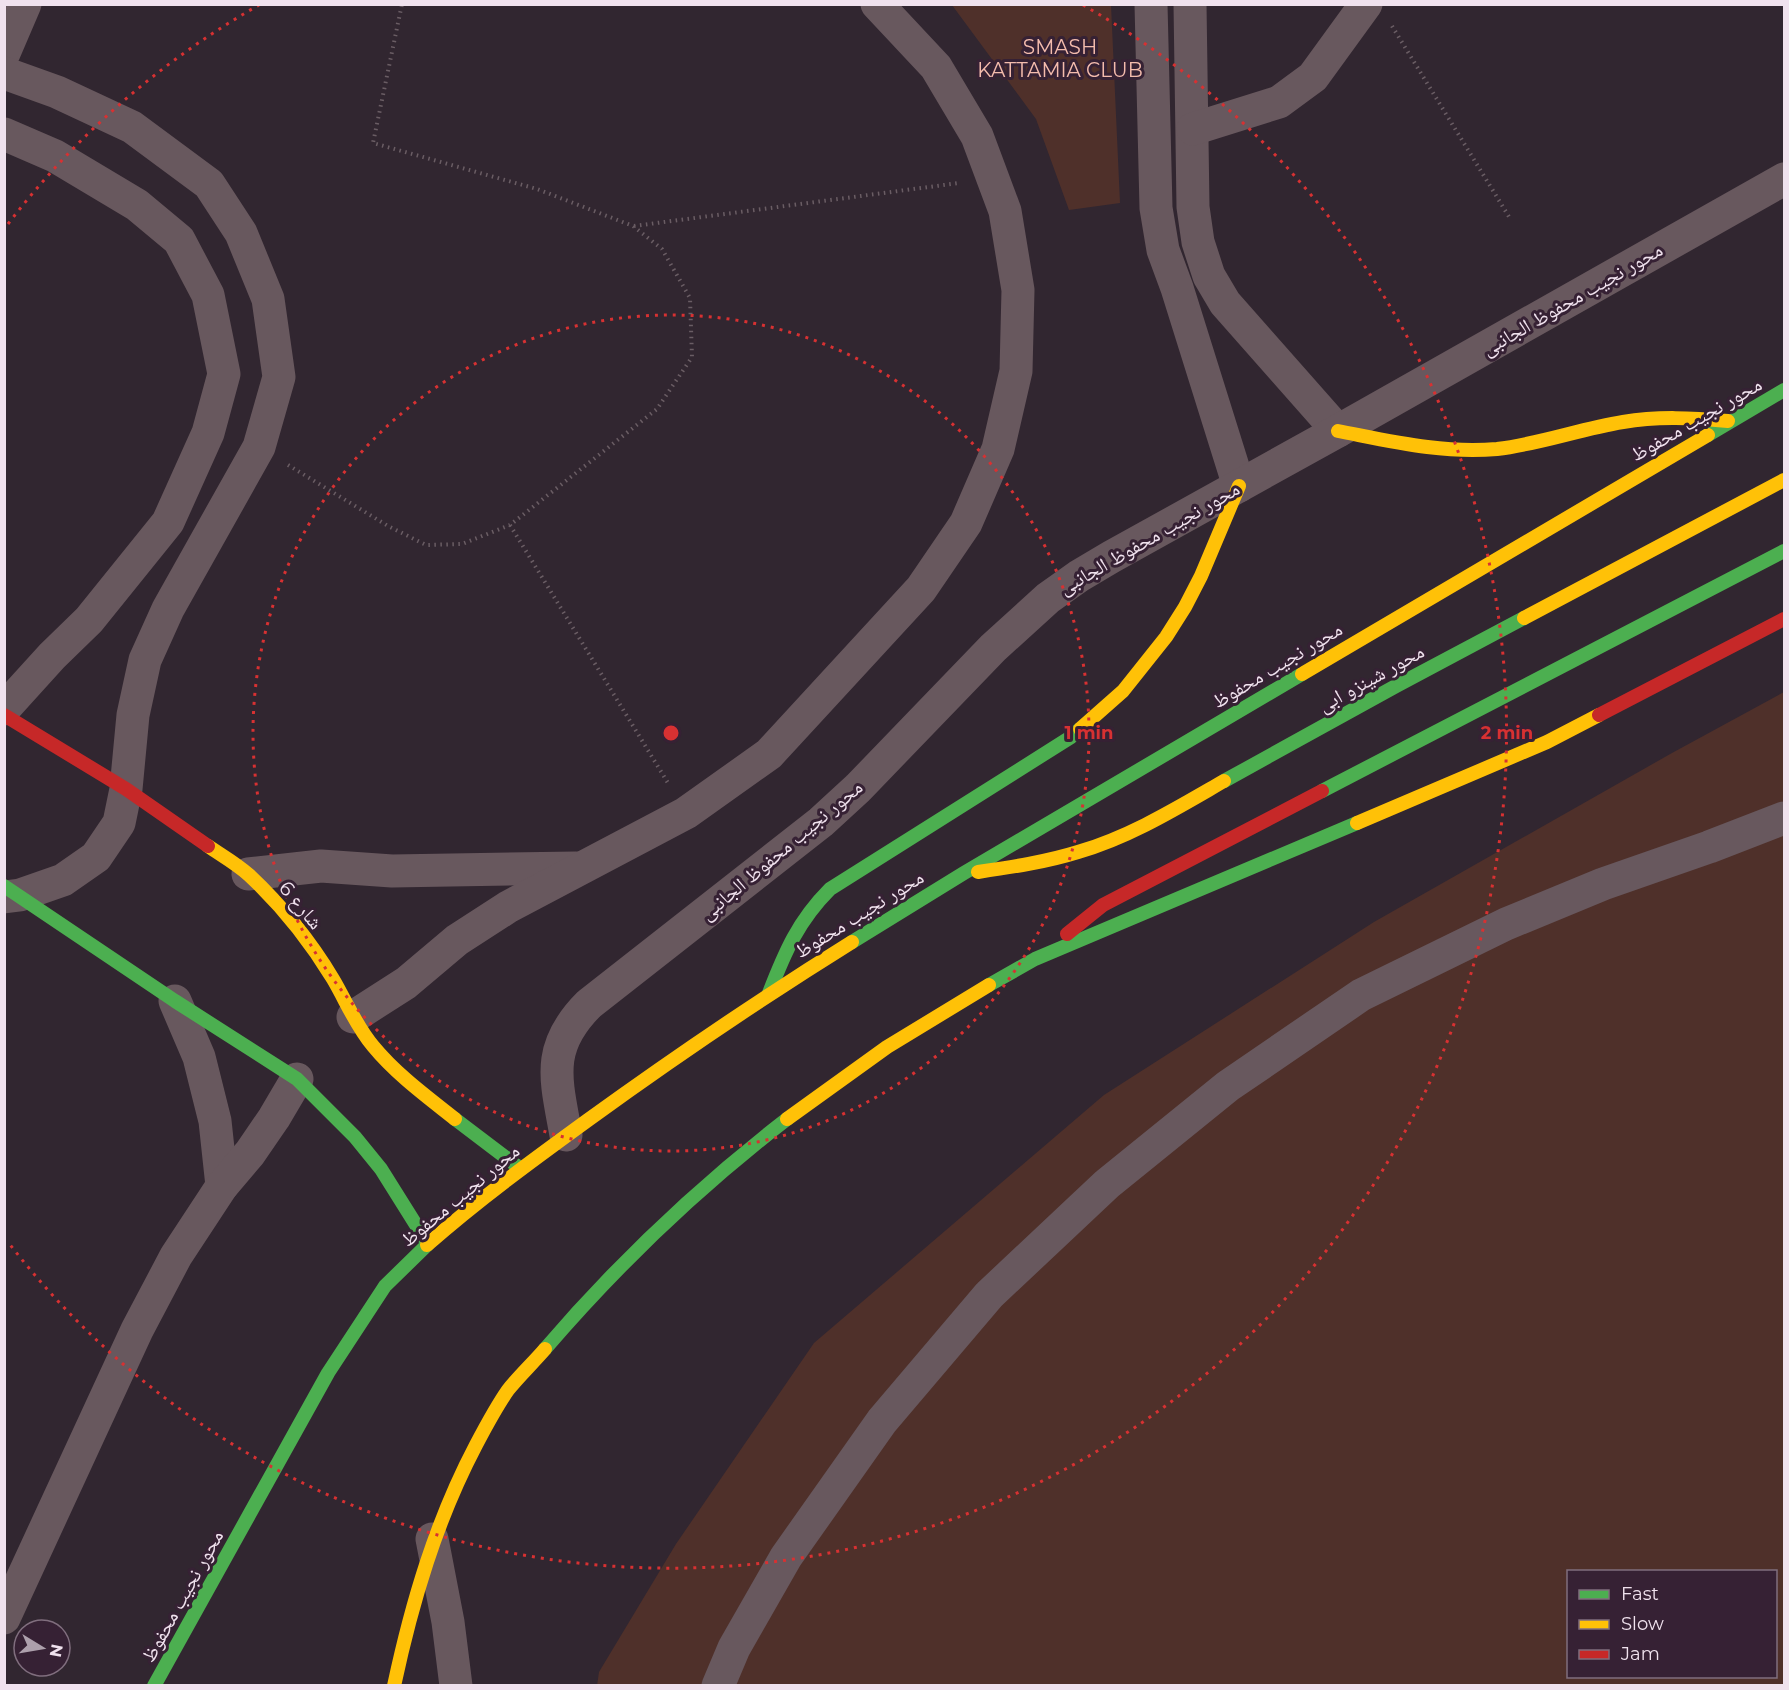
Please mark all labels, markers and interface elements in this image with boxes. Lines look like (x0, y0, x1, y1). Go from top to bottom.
park label: SMASH KATTAMIA CLUB (977, 35, 1143, 82)
street label: محور نجيب محفوظ الجانبى (1477, 237, 1667, 361)
street label: محور نجيب محفوظ (1626, 372, 1766, 466)
street label: محور نجيب محفوظ الجانبى (1054, 476, 1244, 600)
street label: محور نجيب محفوظ (1208, 617, 1346, 713)
street label: محور شينزو ابى (1314, 639, 1428, 717)
text: 1 min (1065, 722, 1113, 744)
text: 2 min (1481, 722, 1533, 744)
centre of rings (661, 723, 681, 743)
street label: محور نجيب محفوظ الجانبى (695, 775, 867, 925)
street label: محور نجيب محفوظ (790, 865, 928, 963)
street label: شارع 6 (273, 876, 328, 935)
street label: محور نجيب محفوظ (396, 1138, 524, 1252)
street label: محور نجيب محفوظ (136, 1526, 228, 1666)
legend (1567, 1570, 1777, 1678)
text: Fast (1621, 1583, 1659, 1605)
text: Slow (1621, 1613, 1664, 1635)
north arrow (12, 1618, 72, 1678)
text: N (46, 1643, 67, 1659)
text: Jam (1620, 1643, 1660, 1665)

